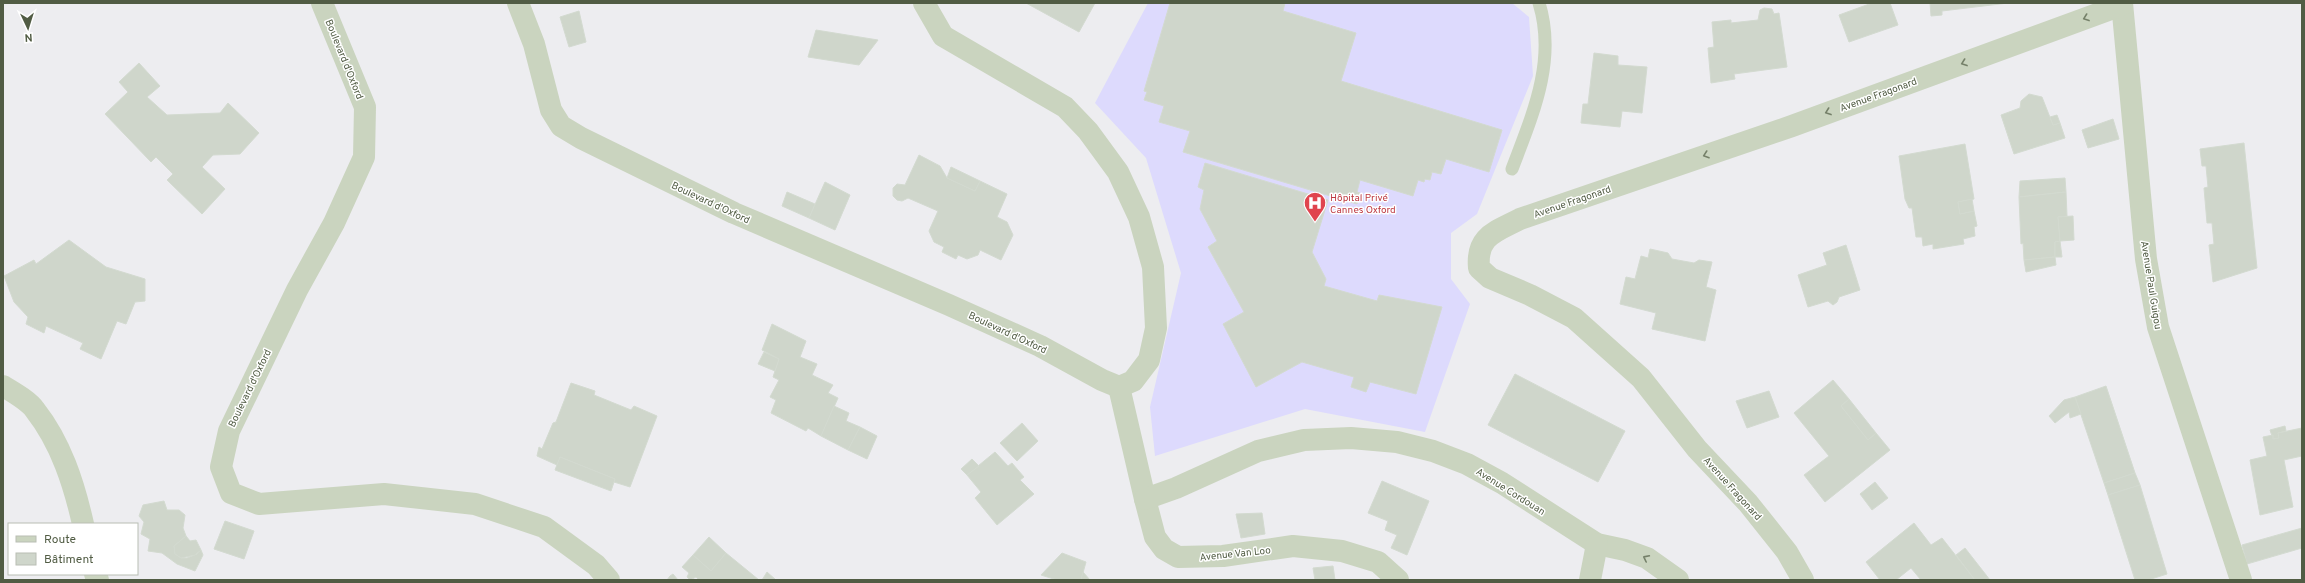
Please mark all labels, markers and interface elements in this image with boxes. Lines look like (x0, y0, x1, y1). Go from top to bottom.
north arrow (8, 8, 48, 48)
one-way arrow (2082, 13, 2089, 22)
street label: Boulevard d'Oxford (322, 18, 366, 102)
text: N (24, 30, 33, 44)
one-way arrow (1960, 58, 1967, 66)
street label: Avenue Fragonard (1838, 75, 1919, 115)
one-way arrow (1825, 108, 1832, 116)
one-way arrow (1702, 151, 1709, 159)
street label: Boulevard d'Oxford (669, 179, 752, 227)
street label: Avenue Fragonard (1532, 183, 1613, 222)
hospital icon: Hôpital Privé Cannes Oxford (1302, 190, 1328, 223)
place label: Hôpital Privé Cannes Oxford (1330, 192, 1396, 217)
street label: Avenue Paul Guigou (2137, 240, 2164, 330)
street label: Boulevard d'Oxford (966, 309, 1049, 357)
street label: Boulevard d'Oxford (226, 347, 275, 430)
street label: Avenue Fragonard (1700, 454, 1764, 524)
street label: Avenue Cordouan (1473, 466, 1547, 519)
legend (8, 523, 138, 575)
text: Route (44, 532, 76, 548)
street label: Avenue Van Loo (1199, 544, 1272, 565)
text: Bâtiment (44, 552, 94, 568)
one-way arrow (1642, 555, 1650, 563)

